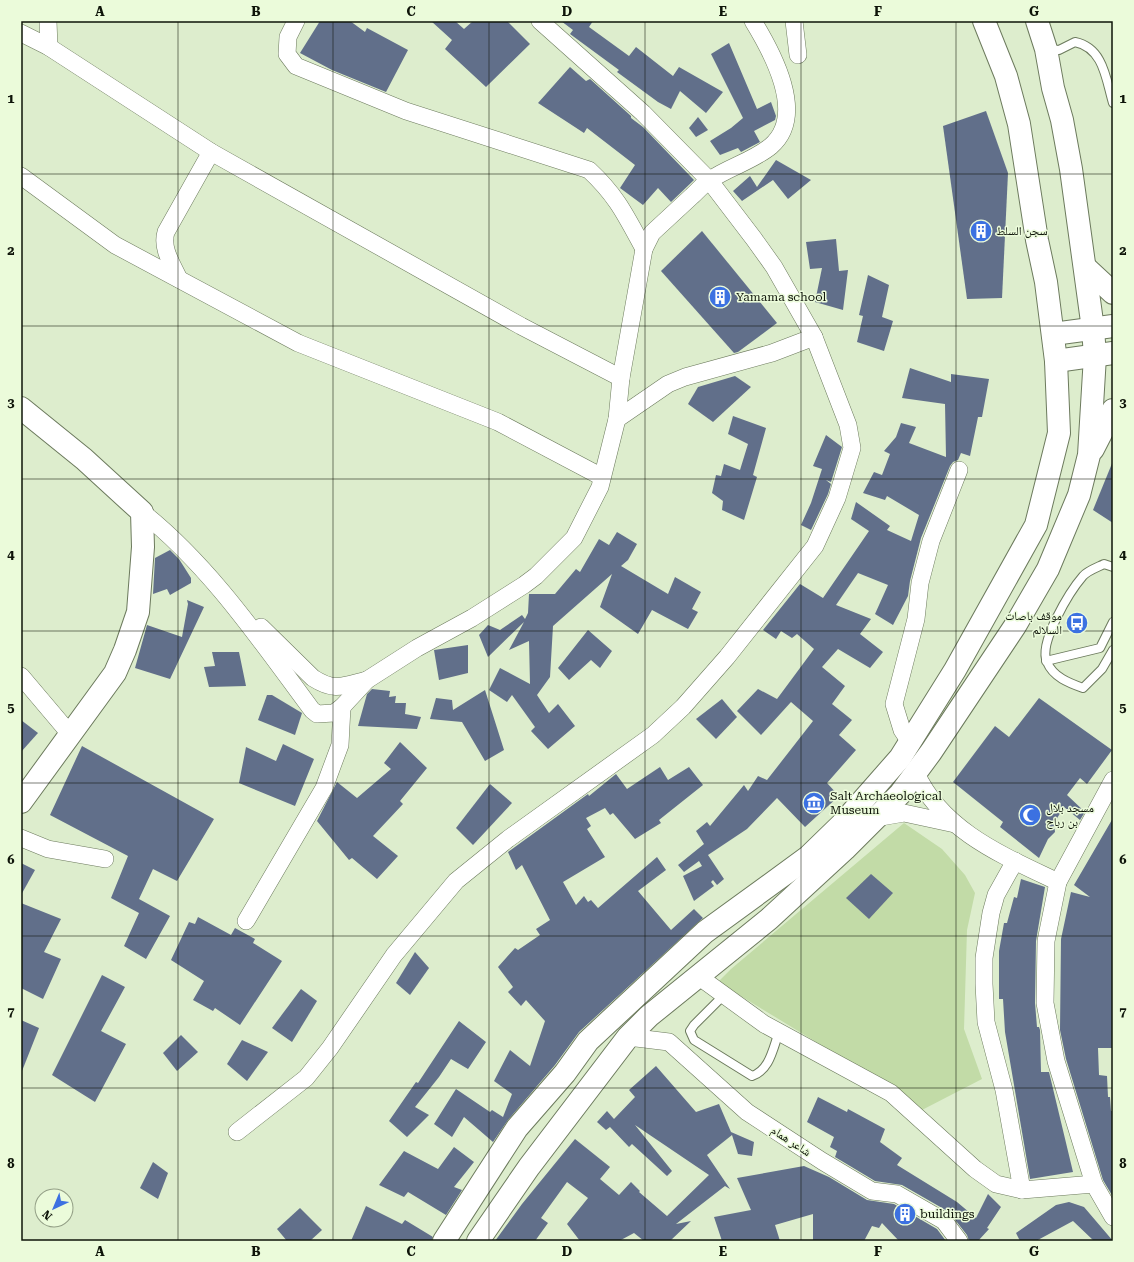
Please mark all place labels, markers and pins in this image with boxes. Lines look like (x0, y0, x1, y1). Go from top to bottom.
building icon: سجن السلط (968, 218, 994, 244)
place label: سجن السلط (996, 224, 1048, 238)
building icon: Yamama school (707, 284, 733, 310)
place label: Yamama school (736, 290, 827, 304)
place label: موقف باصات السلالم (1005, 609, 1062, 638)
bus stop icon: موقف باصات السلالم (1064, 610, 1090, 636)
place label: Salt Archaeological Museum (830, 789, 942, 817)
museum icon: Salt Archaeological Museum (801, 790, 827, 816)
place label: مسجد بلال بن رباح (1046, 801, 1094, 829)
mosque icon: مسجد بلال بن رباح (1017, 802, 1043, 828)
building icon: buildings (892, 1201, 918, 1227)
place label: buildings (920, 1207, 975, 1221)

